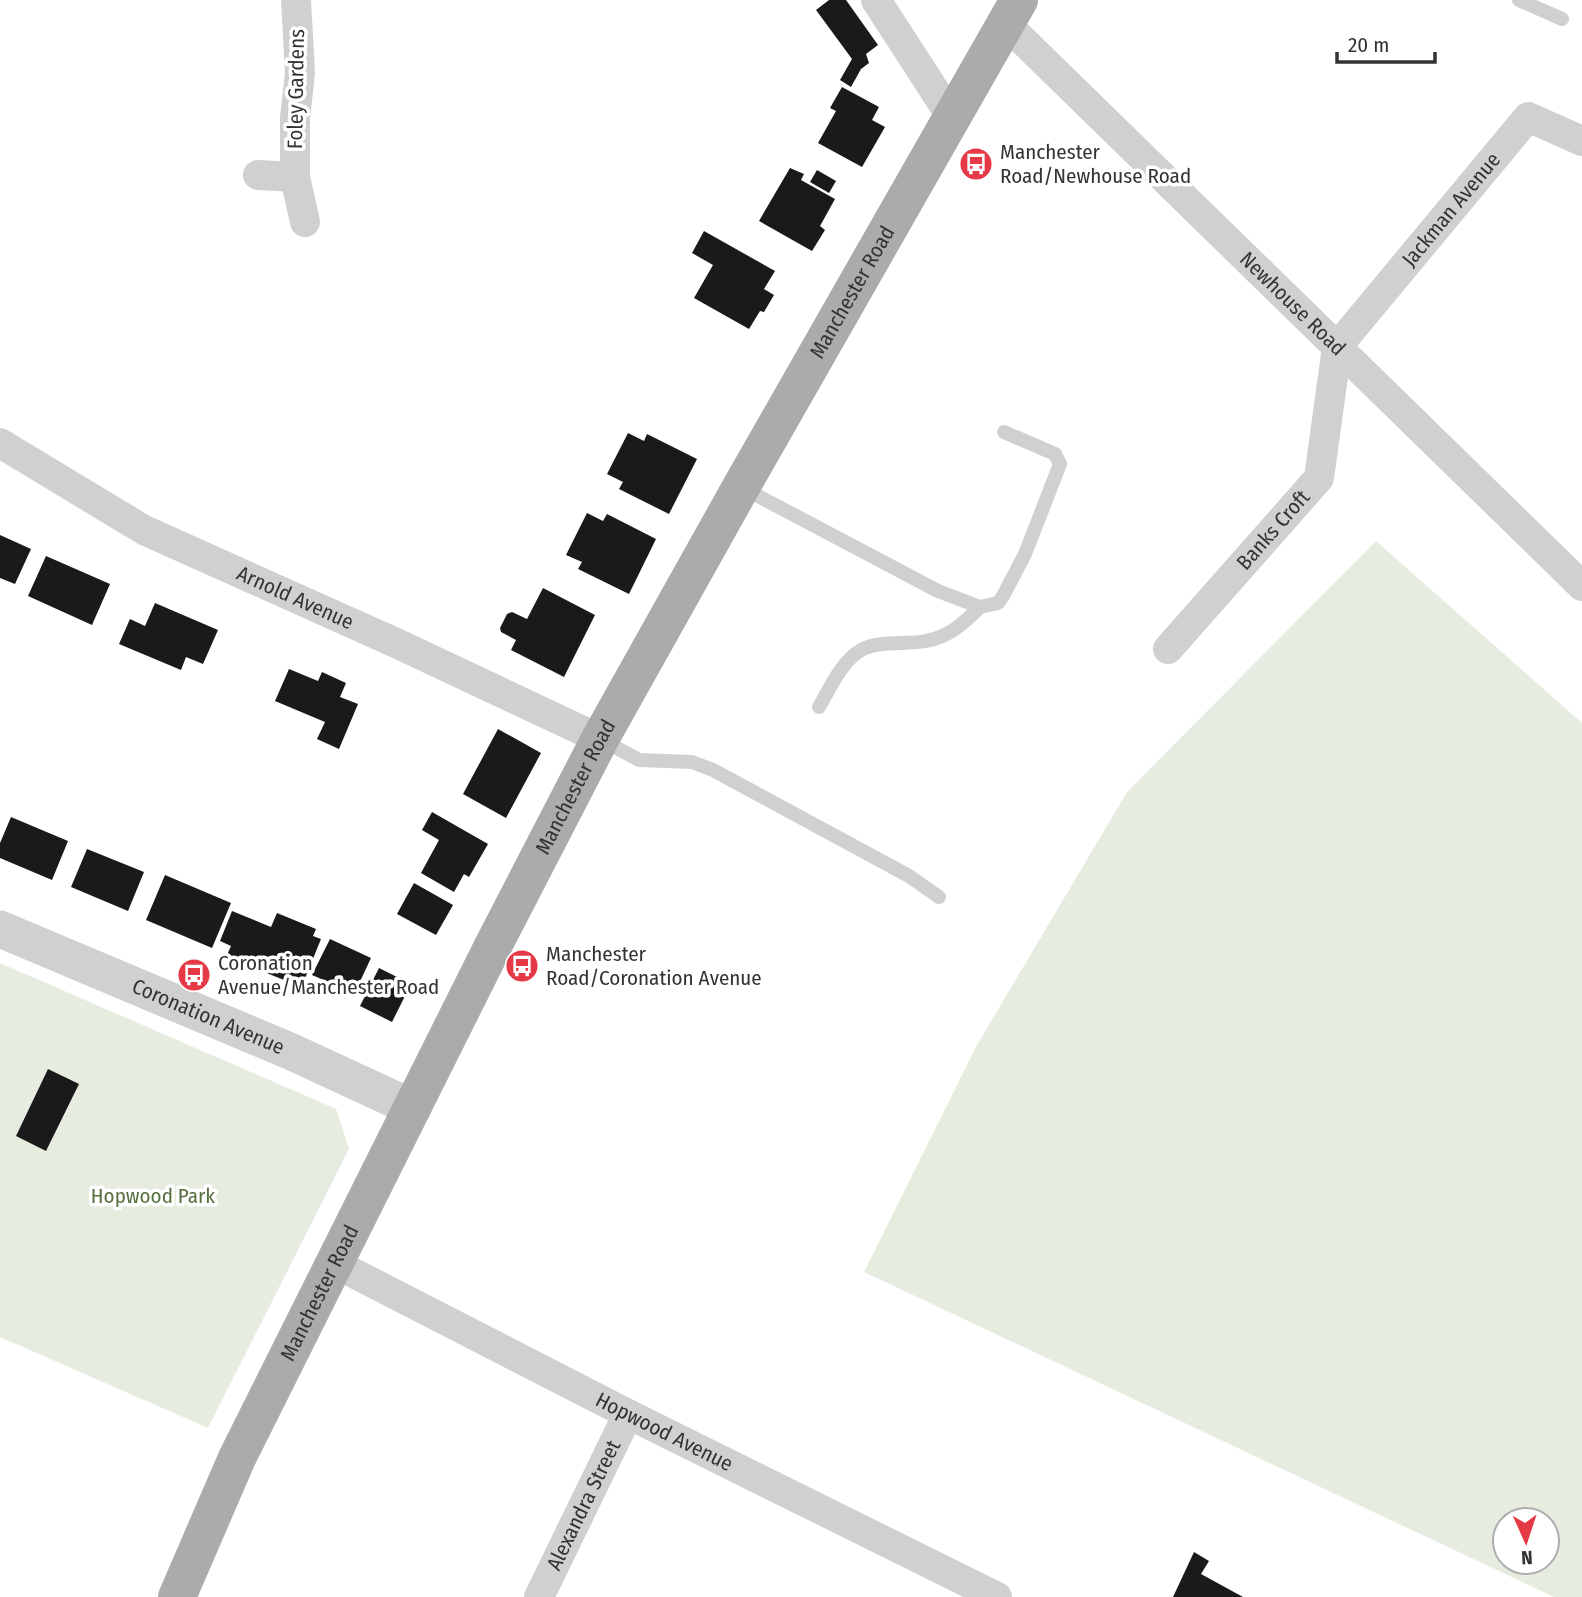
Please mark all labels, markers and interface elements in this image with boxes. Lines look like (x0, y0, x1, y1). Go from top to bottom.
scale bar (1337, 21, 1435, 65)
street label: Foley Gardens (282, 29, 310, 149)
text: 20 m (1348, 32, 1389, 58)
place label: Manchester Road/Newhouse Road (1000, 139, 1191, 189)
bus stop icon: Manchester Road/Newhouse Road (957, 145, 995, 183)
street label: Jackman Avenue (1396, 147, 1506, 272)
street label: Manchester Road (804, 221, 900, 363)
street label: Newhouse Road (1234, 246, 1351, 361)
street label: Banks Croft (1231, 484, 1315, 575)
street label: Arnold Avenue (233, 560, 358, 635)
street label: Manchester Road (530, 715, 621, 859)
place label: Manchester Road/Coronation Avenue (546, 941, 762, 991)
bus stop icon: Manchester Road/Coronation Avenue (503, 947, 541, 985)
place label: Coronation Avenue/Manchester Road (218, 950, 439, 1000)
bus stop icon: Coronation Avenue/Manchester Road (175, 956, 213, 994)
street label: Coronation Avenue (128, 973, 288, 1060)
park label: Hopwood Park (91, 1183, 215, 1209)
street label: Manchester Road (275, 1221, 364, 1365)
street label: Hopwood Avenue (591, 1387, 737, 1477)
street label: Alexandra Street (541, 1436, 626, 1575)
north arrow (1491, 1506, 1561, 1576)
text: N (1521, 1546, 1533, 1569)

